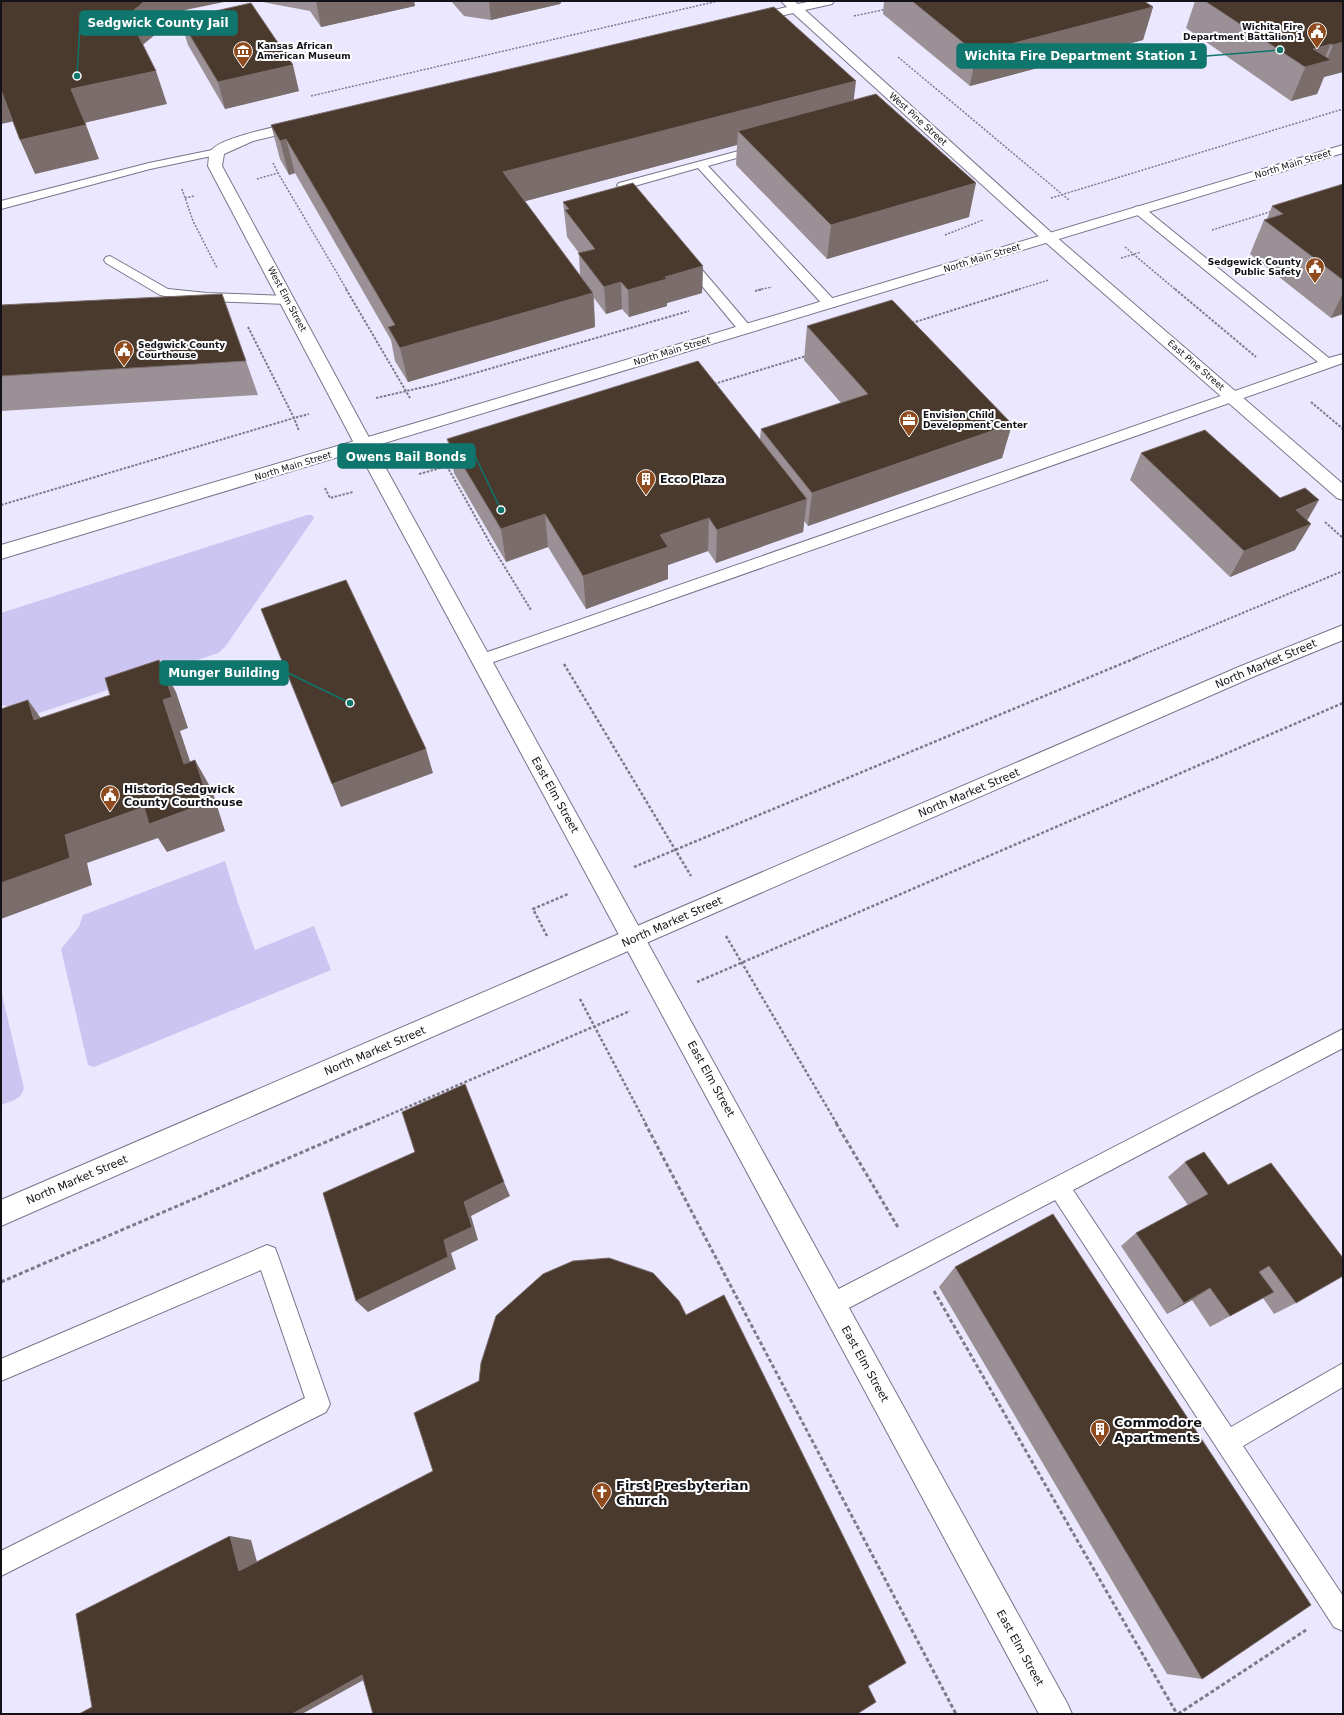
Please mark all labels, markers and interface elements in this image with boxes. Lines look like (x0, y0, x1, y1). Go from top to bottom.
callout: Sedgwick County Jail (80, 11, 237, 35)
text: Sedgwick County Jail (87, 16, 229, 30)
public building icon: Wichita Fire Department Battalion 1 (1306, 21, 1328, 49)
place label: Wichita Fire Department Battalion 1 (1183, 22, 1303, 42)
museum icon: Kansas African American Museum (232, 40, 254, 68)
place label: Kansas African American Museum (257, 41, 351, 61)
callout: Wichita Fire Department Station 1 (957, 44, 1206, 68)
text: Wichita Fire Department Station 1 (965, 49, 1197, 63)
street label: West Pine Street (887, 90, 949, 148)
street label: North Main Street (1253, 147, 1333, 180)
street label: North Main Street (942, 241, 1022, 274)
public building icon: Sedgewick County Public Safety (1304, 256, 1326, 284)
place label: Sedgewick County Public Safety (1208, 257, 1301, 277)
street label: West Elm Street (266, 265, 309, 334)
street label: North Main Street (632, 334, 712, 367)
street label: East Pine Street (1166, 338, 1227, 393)
public building icon: Sedgwick County Courthouse (113, 339, 135, 367)
place label: Sedgwick County Courthouse (138, 340, 225, 360)
office icon: Envision Child Development Center (898, 409, 920, 437)
place label: Envision Child Development Center (923, 410, 1028, 430)
callout: Owens Bail Bonds (338, 444, 475, 468)
street label: North Main Street (253, 449, 333, 482)
text: Owens Bail Bonds (346, 450, 466, 464)
building icon: Ecco Plaza (635, 468, 657, 496)
place label: Ecco Plaza (660, 473, 725, 486)
street label: North Market Street (1213, 636, 1319, 691)
callout: Munger Building (160, 661, 288, 685)
text: Munger Building (168, 666, 280, 680)
street label: East Elm Street (529, 755, 582, 836)
street label: North Market Street (916, 765, 1022, 820)
place label: Historic Sedgwick County Courthouse (124, 783, 243, 809)
public building icon: Historic Sedgwick County Courthouse (99, 784, 121, 812)
street label: North Market Street (620, 894, 725, 950)
street label: North Market Street (322, 1023, 428, 1078)
street label: East Elm Street (685, 1039, 738, 1120)
street label: North Market Street (24, 1152, 130, 1207)
street label: East Elm Street (839, 1324, 892, 1405)
place label: Commodore Apartments (1114, 1415, 1202, 1445)
building icon: Commodore Apartments (1089, 1418, 1111, 1446)
place label: First Presbyterian Church (616, 1478, 748, 1508)
church icon: First Presbyterian Church (591, 1481, 613, 1509)
street label: East Elm Street (994, 1608, 1047, 1689)

